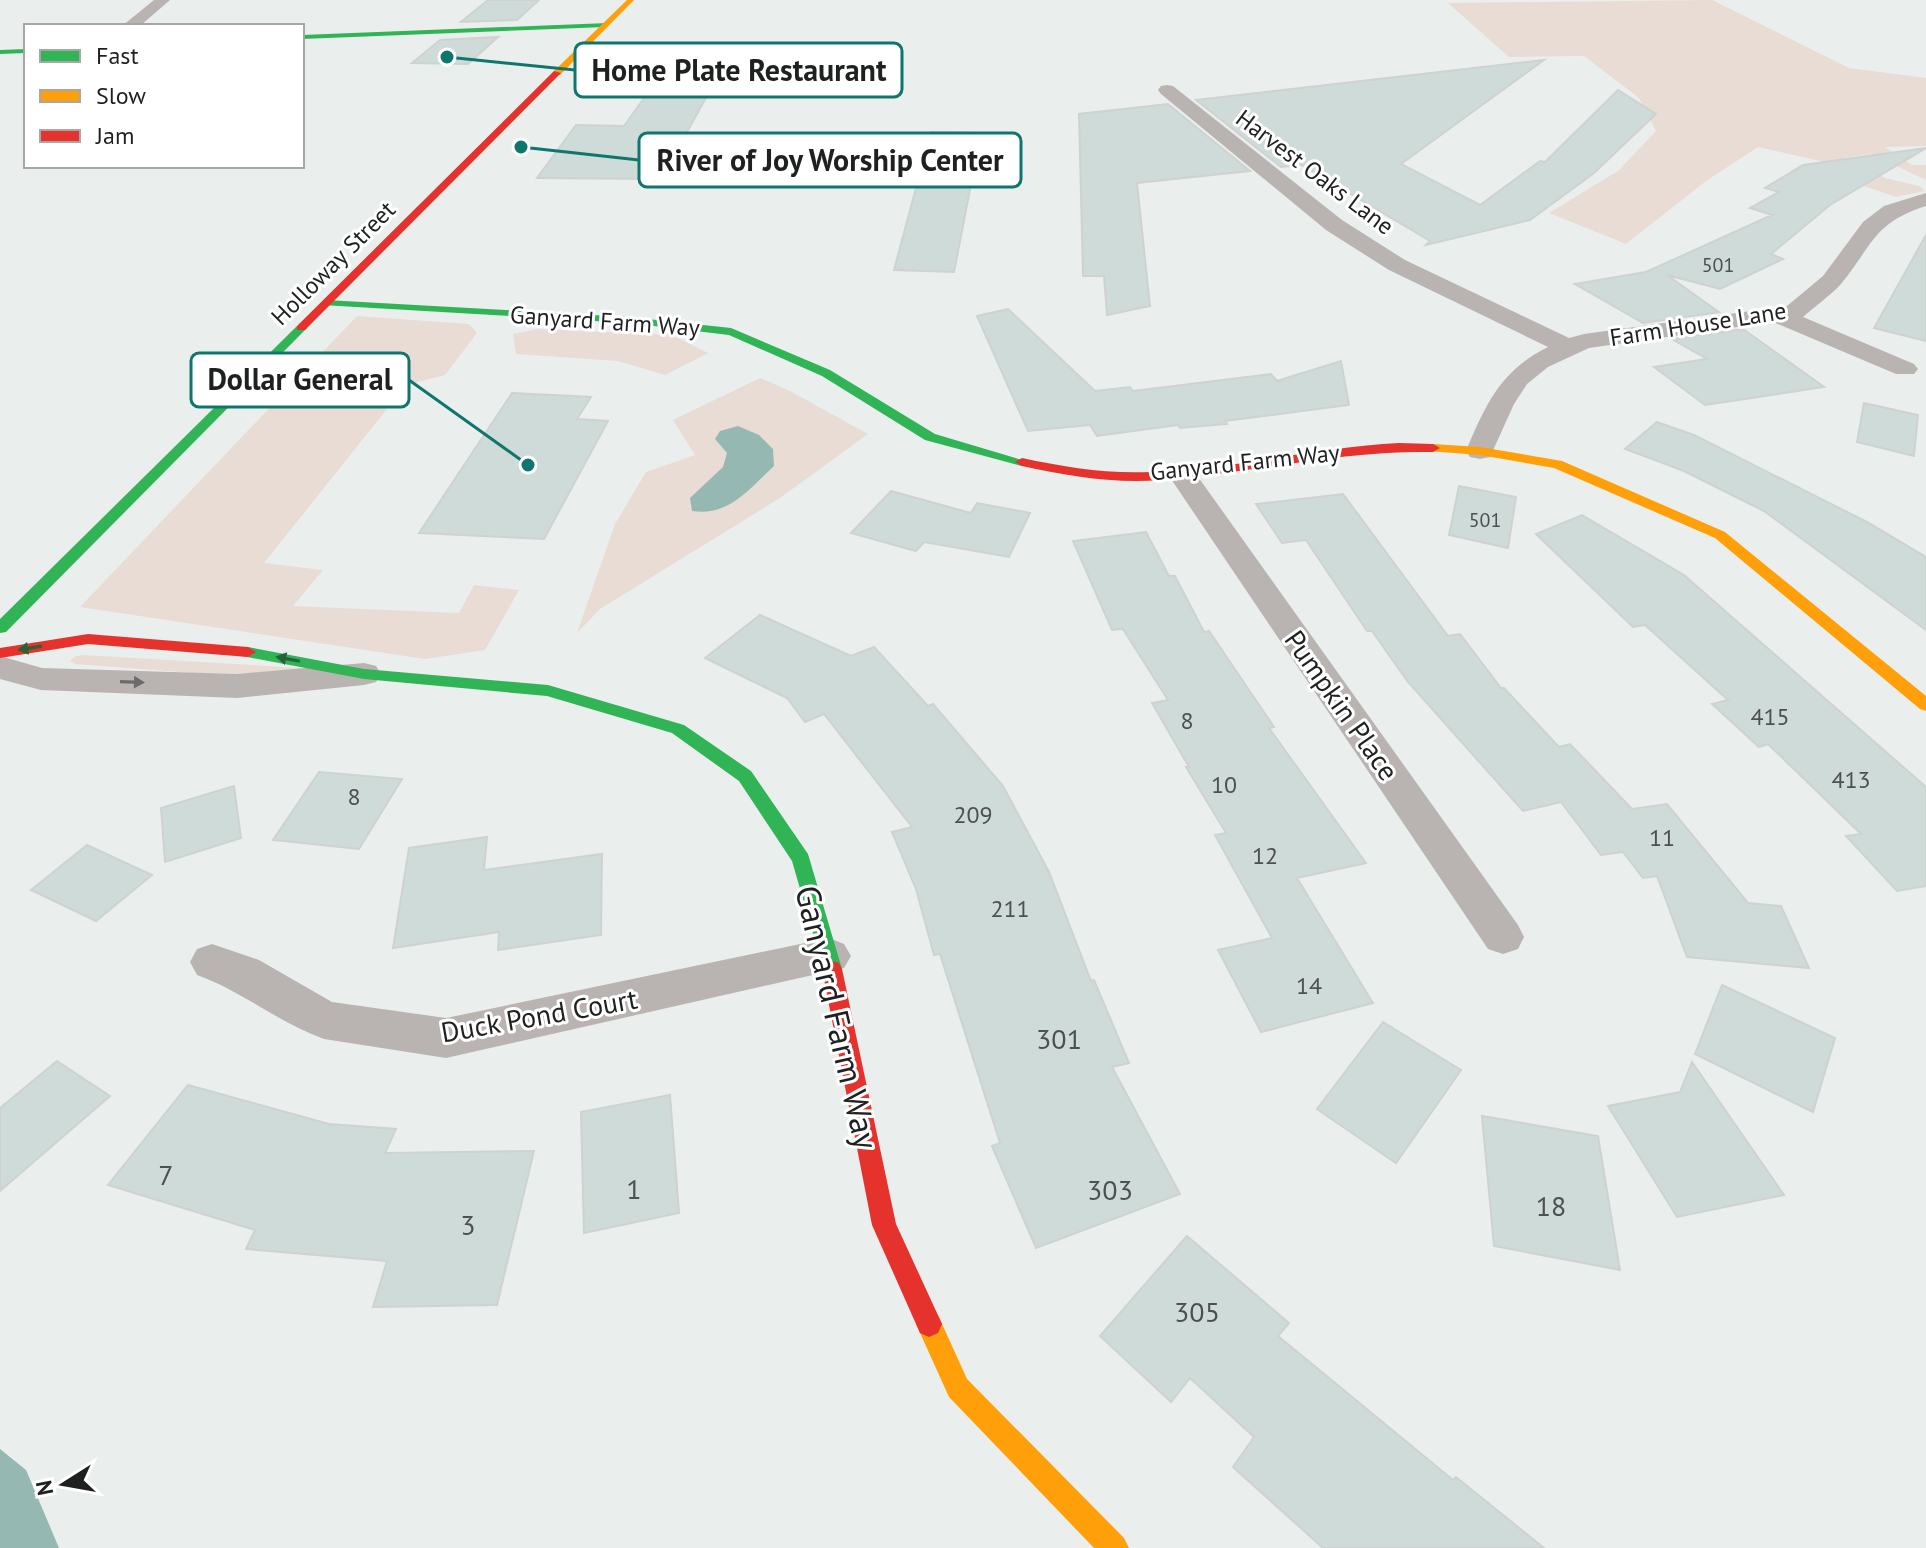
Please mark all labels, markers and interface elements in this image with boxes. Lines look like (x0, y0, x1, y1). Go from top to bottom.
legend (24, 24, 304, 168)
text: Fast (96, 40, 139, 71)
callout: Home Plate Restaurant (575, 43, 902, 97)
text: Home Plate Restaurant (592, 50, 887, 89)
text: Slow (96, 80, 146, 111)
street label: Harvest Oaks Lane (1230, 103, 1400, 241)
text: Jam (95, 120, 134, 151)
callout: River of Joy Worship Center (639, 133, 1021, 187)
text: River of Joy Worship Center (656, 140, 1004, 179)
street label: Holloway Street (264, 194, 402, 332)
house number: 501 (1702, 252, 1734, 278)
street label: Farm House Lane (1608, 295, 1788, 353)
street label: Ganyard Farm Way (509, 299, 701, 343)
callout: Dollar General (191, 353, 409, 407)
text: Dollar General (207, 359, 393, 398)
street label: Ganyard Farm Way (1149, 437, 1341, 487)
house number: 501 (1469, 507, 1501, 533)
street label: Pumpkin Place (1277, 623, 1407, 787)
one-way arrow (17, 642, 42, 655)
one-way arrow (275, 652, 300, 665)
one-way arrow (120, 676, 145, 689)
house number: 415 (1750, 701, 1790, 732)
house number: 8 (1180, 705, 1194, 736)
house number: 413 (1831, 764, 1871, 795)
house number: 10 (1211, 769, 1237, 800)
house number: 8 (347, 781, 361, 812)
house number: 209 (953, 799, 993, 830)
house number: 11 (1649, 822, 1675, 853)
house number: 12 (1252, 840, 1278, 871)
street label: Ganyard Farm Way (786, 881, 890, 1153)
house number: 211 (990, 893, 1030, 924)
house number: 14 (1296, 970, 1322, 1001)
street label: Duck Pond Court (438, 979, 640, 1050)
house number: 301 (1036, 1020, 1082, 1057)
house number: 7 (158, 1156, 174, 1193)
house number: 1 (626, 1170, 642, 1207)
house number: 303 (1087, 1171, 1133, 1208)
house number: 18 (1536, 1187, 1566, 1224)
house number: 3 (460, 1206, 476, 1243)
house number: 305 (1174, 1293, 1220, 1330)
north arrow (24, 1444, 104, 1524)
text: N (29, 1478, 59, 1498)

